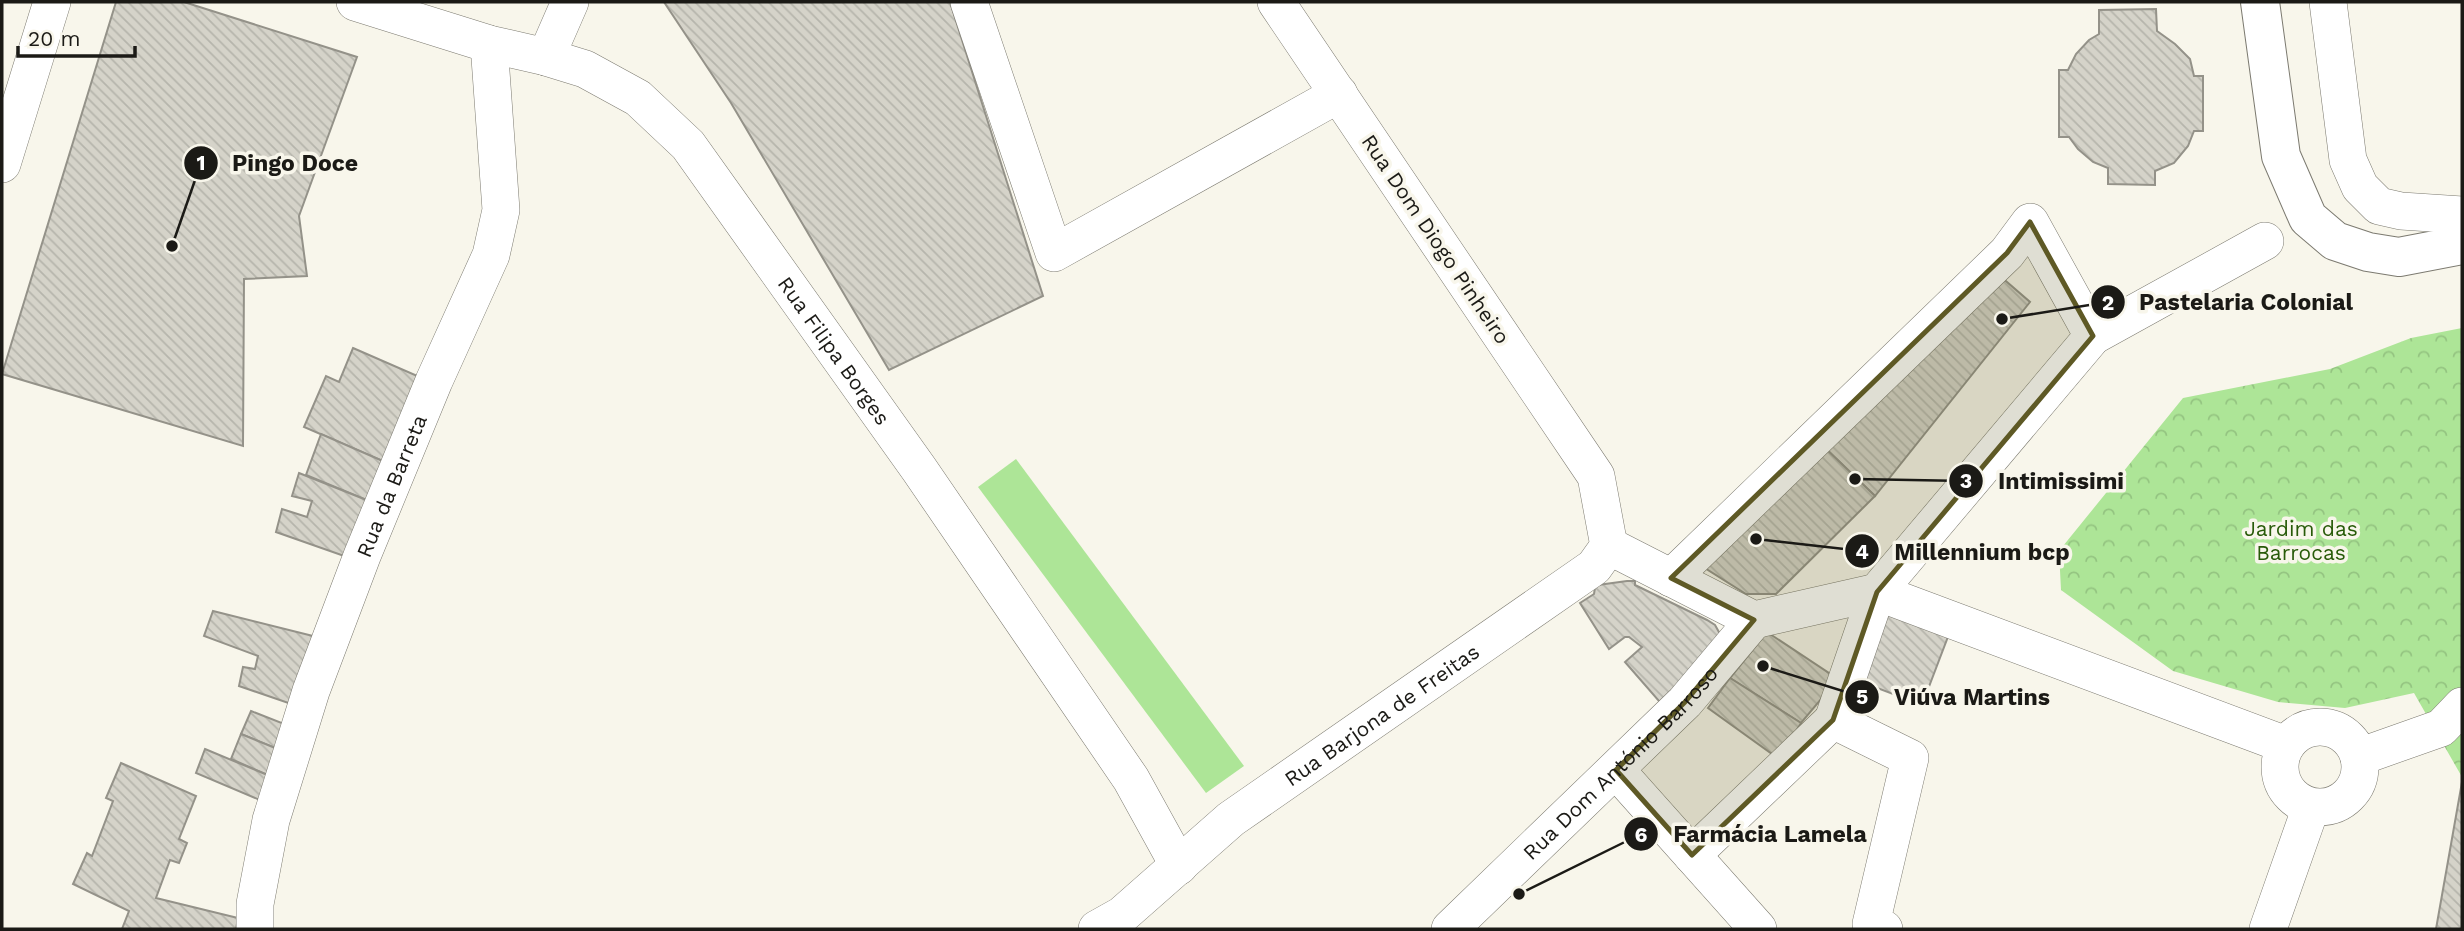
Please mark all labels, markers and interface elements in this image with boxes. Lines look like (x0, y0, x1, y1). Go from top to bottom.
scale bar (18, 14, 135, 58)
text: 20 m (28, 26, 80, 51)
street label: Rua Dom Diogo Pinheiro (1357, 130, 1515, 348)
callout: Pingo Doce (183, 141, 372, 185)
text: 1 (196, 150, 206, 175)
text: Pingo Doce (232, 150, 358, 177)
street label: Rua Filipa Borges (773, 271, 896, 429)
callout: Pastelaria Colonial (2090, 280, 2367, 324)
text: Pastelaria Colonial (2139, 289, 2354, 316)
text: 2 (2102, 290, 2114, 315)
street label: Rua da Barreta (350, 410, 431, 561)
callout: Intimissimi (1949, 459, 2138, 503)
text: 3 (1960, 468, 1972, 493)
text: Intimissimi (1998, 468, 2124, 495)
park label: Jardim das Barrocas (2244, 516, 2358, 565)
callout: Millennium bcp (1845, 529, 2083, 573)
text: 4 (1855, 539, 1869, 564)
text: Millennium bcp (1894, 539, 2070, 566)
street label: Rua Barjona de Freitas (1279, 638, 1484, 791)
street label: Rua Dom António Barroso (1517, 661, 1723, 865)
callout: Viúva Martins (1845, 675, 2064, 719)
text: 5 (1856, 684, 1868, 709)
text: Viúva Martins (1894, 684, 2050, 711)
callout: Farmácia Lamela (1624, 812, 1881, 856)
text: Farmácia Lamela (1673, 821, 1868, 848)
text: 6 (1635, 822, 1648, 847)

